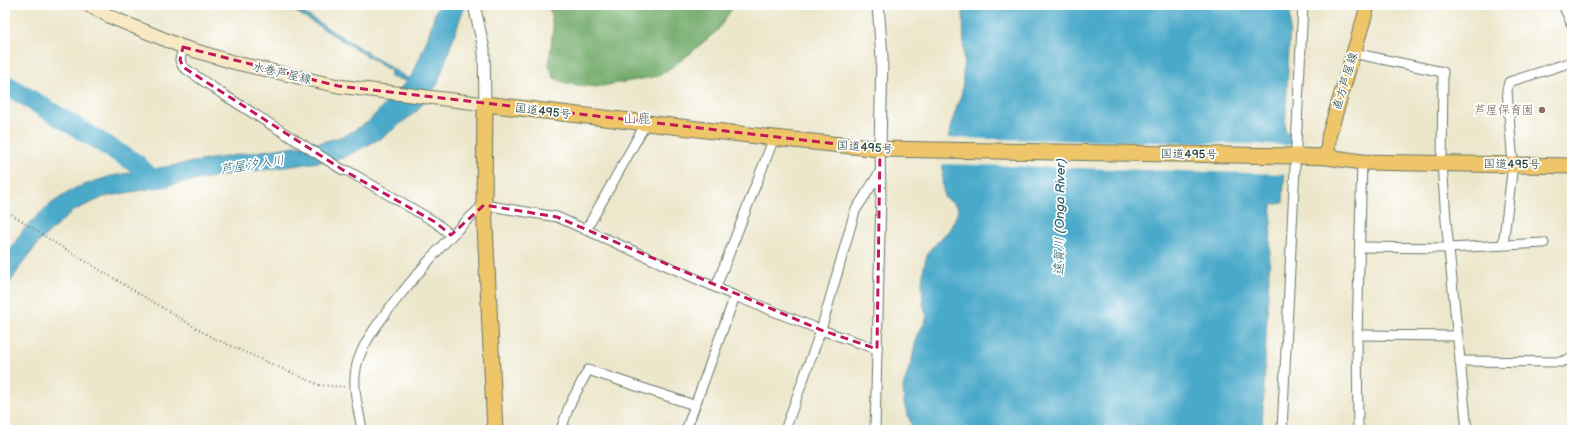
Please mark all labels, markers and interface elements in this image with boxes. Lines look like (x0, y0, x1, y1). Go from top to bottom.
street label: 直方芦屋線 (1330, 50, 1361, 112)
street label: 水巻芦屋線 (251, 59, 313, 88)
street label: 国道495号 (514, 101, 572, 122)
place label: 芦屋保育園 (1474, 103, 1534, 118)
marker: 芦屋保育園 (1537, 105, 1547, 115)
district label: 山鹿 (623, 110, 651, 127)
street label: 国道495号 (836, 138, 894, 157)
street label: 国道495号 (1160, 147, 1218, 162)
water label: 芦屋汐入川 (219, 152, 286, 178)
street label: 国道495号 (1483, 157, 1541, 172)
water label: 遠賀川 (Onga River) (1051, 158, 1069, 276)

